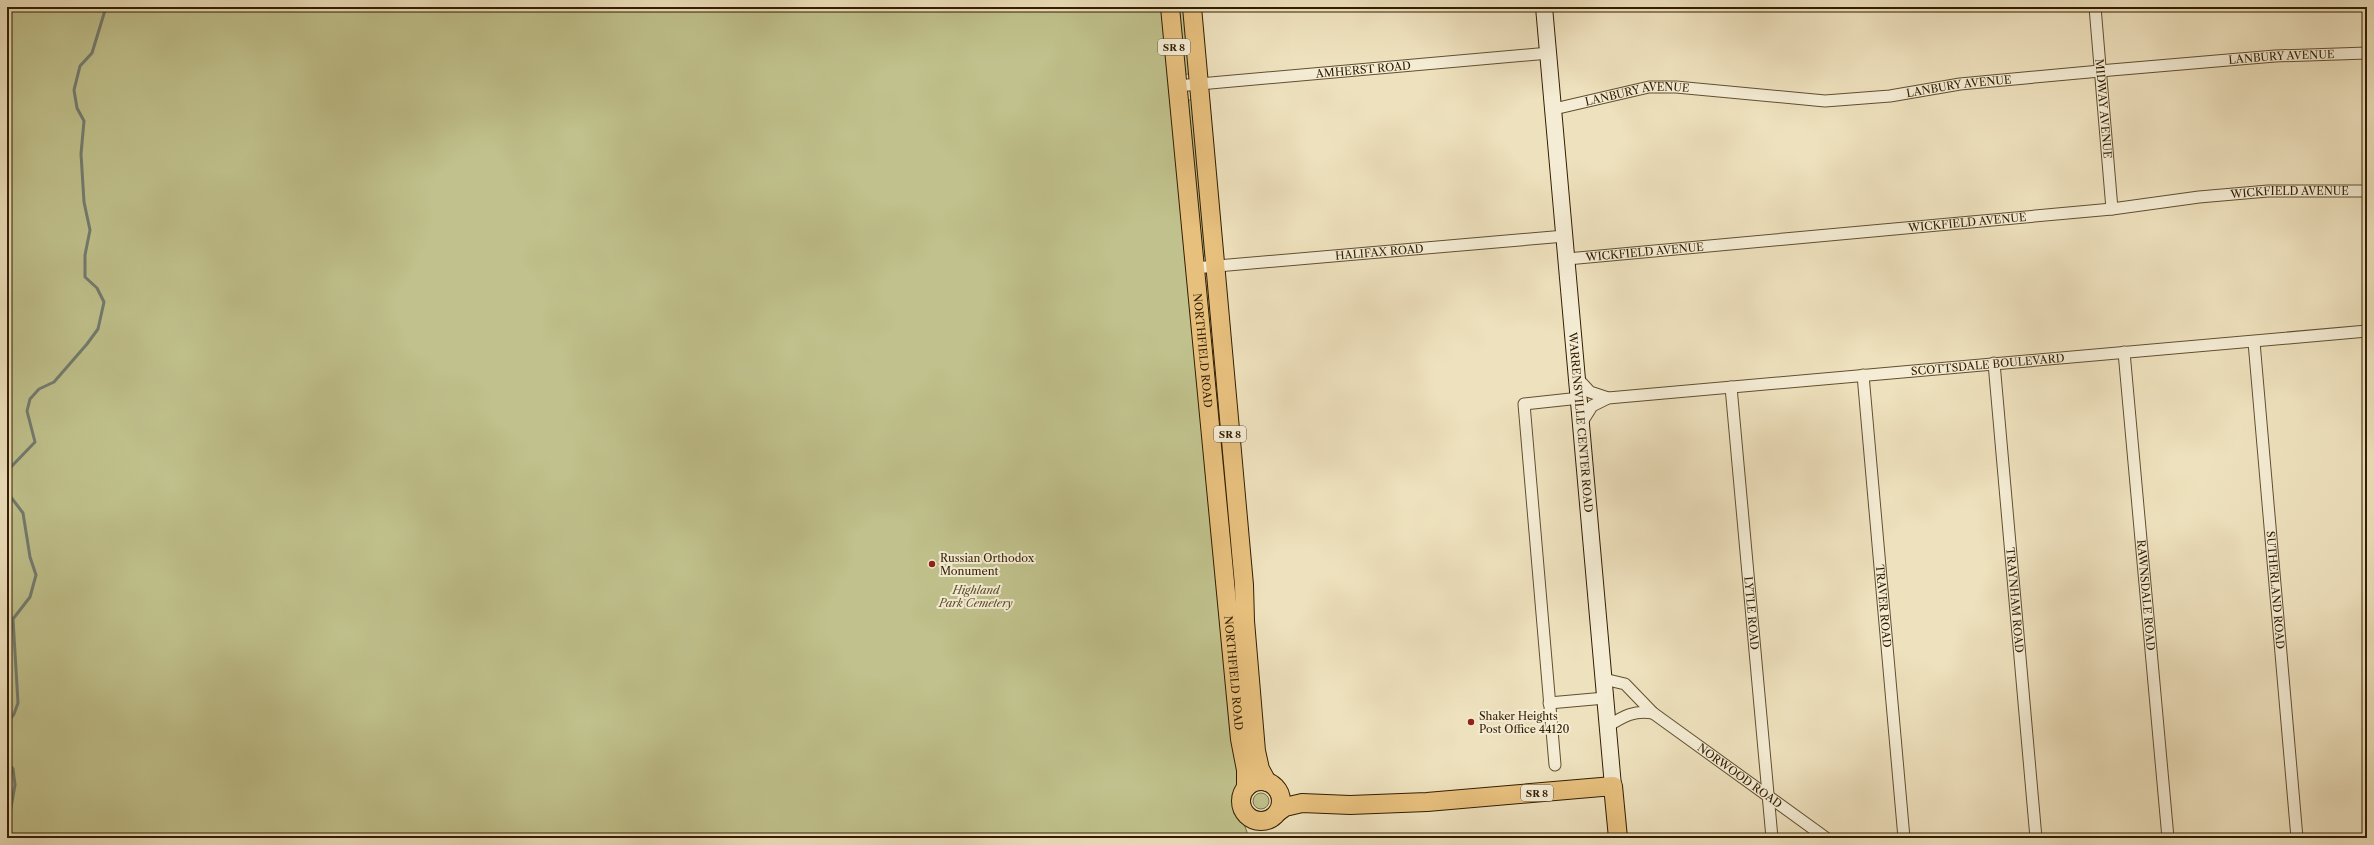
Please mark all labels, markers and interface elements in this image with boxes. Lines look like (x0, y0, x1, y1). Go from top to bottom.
road number: SR 8 (1158, 39, 1190, 55)
street label: LANBURY AVENUE (2228, 47, 2335, 67)
street label: AMHERST ROAD (1314, 58, 1412, 81)
street label: MIDWAY AVENUE (2092, 58, 2115, 160)
street label: LANBURY AVENUE (1905, 72, 2012, 100)
street label: LANBURY AVENUE (1584, 80, 1691, 109)
street label: WICKFIELD AVENUE (2229, 184, 2349, 201)
street label: WICKFIELD AVENUE (1907, 210, 2027, 235)
street label: WICKFIELD AVENUE (1584, 239, 1705, 264)
street label: HALIFAX ROAD (1334, 241, 1424, 263)
street label: NORTHFIELD ROAD (1190, 292, 1215, 409)
street label: WARRENSVILLE CENTER ROAD (1566, 331, 1596, 513)
street label: SCOTTSDALE BOULEVARD (1910, 351, 2065, 378)
road number: SR 8 (1214, 426, 1246, 442)
street label: SUTHERLAND ROAD (2263, 530, 2288, 650)
street label: RAWNSDALE ROAD (2134, 539, 2158, 651)
street label: TRAYNHAM ROAD (2003, 547, 2027, 654)
place label: Russian Orthodox Monument (940, 551, 1035, 578)
marker: Russian Orthodox Monument (927, 559, 937, 569)
street label: TRAVER ROAD (1873, 564, 1894, 648)
street label: LYTLE ROAD (1741, 576, 1762, 651)
park label: Highland Park Cemetery (938, 583, 1013, 610)
street label: NORTHFIELD ROAD (1221, 615, 1246, 731)
place label: Shaker Heights Post Office 44120 (1479, 709, 1570, 736)
marker: Shaker Heights Post Office 44120 (1466, 717, 1476, 727)
street label: NORWOOD ROAD (1695, 740, 1785, 811)
road number: SR 8 (1521, 785, 1553, 801)

